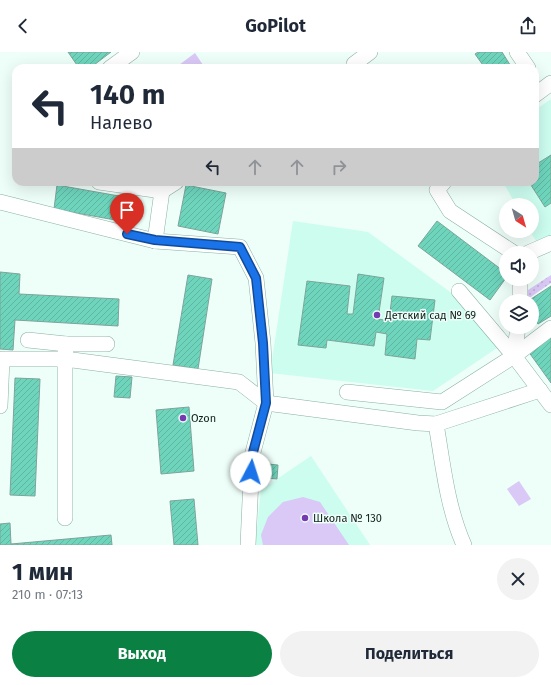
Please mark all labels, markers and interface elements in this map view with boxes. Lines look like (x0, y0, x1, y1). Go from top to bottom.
icon: back (12, 15, 34, 37)
text: GoPilot (245, 15, 306, 37)
icon: share (517, 15, 539, 37)
text: 140 m (90, 78, 166, 111)
icon: left (24, 80, 76, 132)
text: Налево (90, 112, 153, 134)
icon: left (202, 156, 224, 178)
icon: ahead (244, 156, 266, 178)
icon: ahead (286, 156, 308, 178)
icon: right (328, 156, 350, 178)
pin (110, 193, 144, 234)
north arrow (499, 198, 539, 238)
map controls (499, 198, 539, 334)
icon: arrive (116, 199, 138, 221)
button: sound (499, 246, 539, 286)
button: layers (499, 294, 539, 334)
place label: Детский сад № 69 (384, 309, 476, 322)
marker: Детский сад № 69 (372, 310, 382, 320)
place label: Ozon (191, 412, 216, 425)
marker: Ozon (178, 413, 188, 423)
position arrow (230, 451, 272, 493)
place label: Школа № 130 (313, 512, 382, 525)
marker: Школа № 130 (300, 513, 310, 523)
text: 1 мин (12, 558, 73, 586)
button: close (497, 558, 539, 600)
text: 210 m · 07:13 (12, 587, 83, 602)
button: Выход (12, 631, 272, 677)
button: Поделиться (280, 631, 539, 677)

